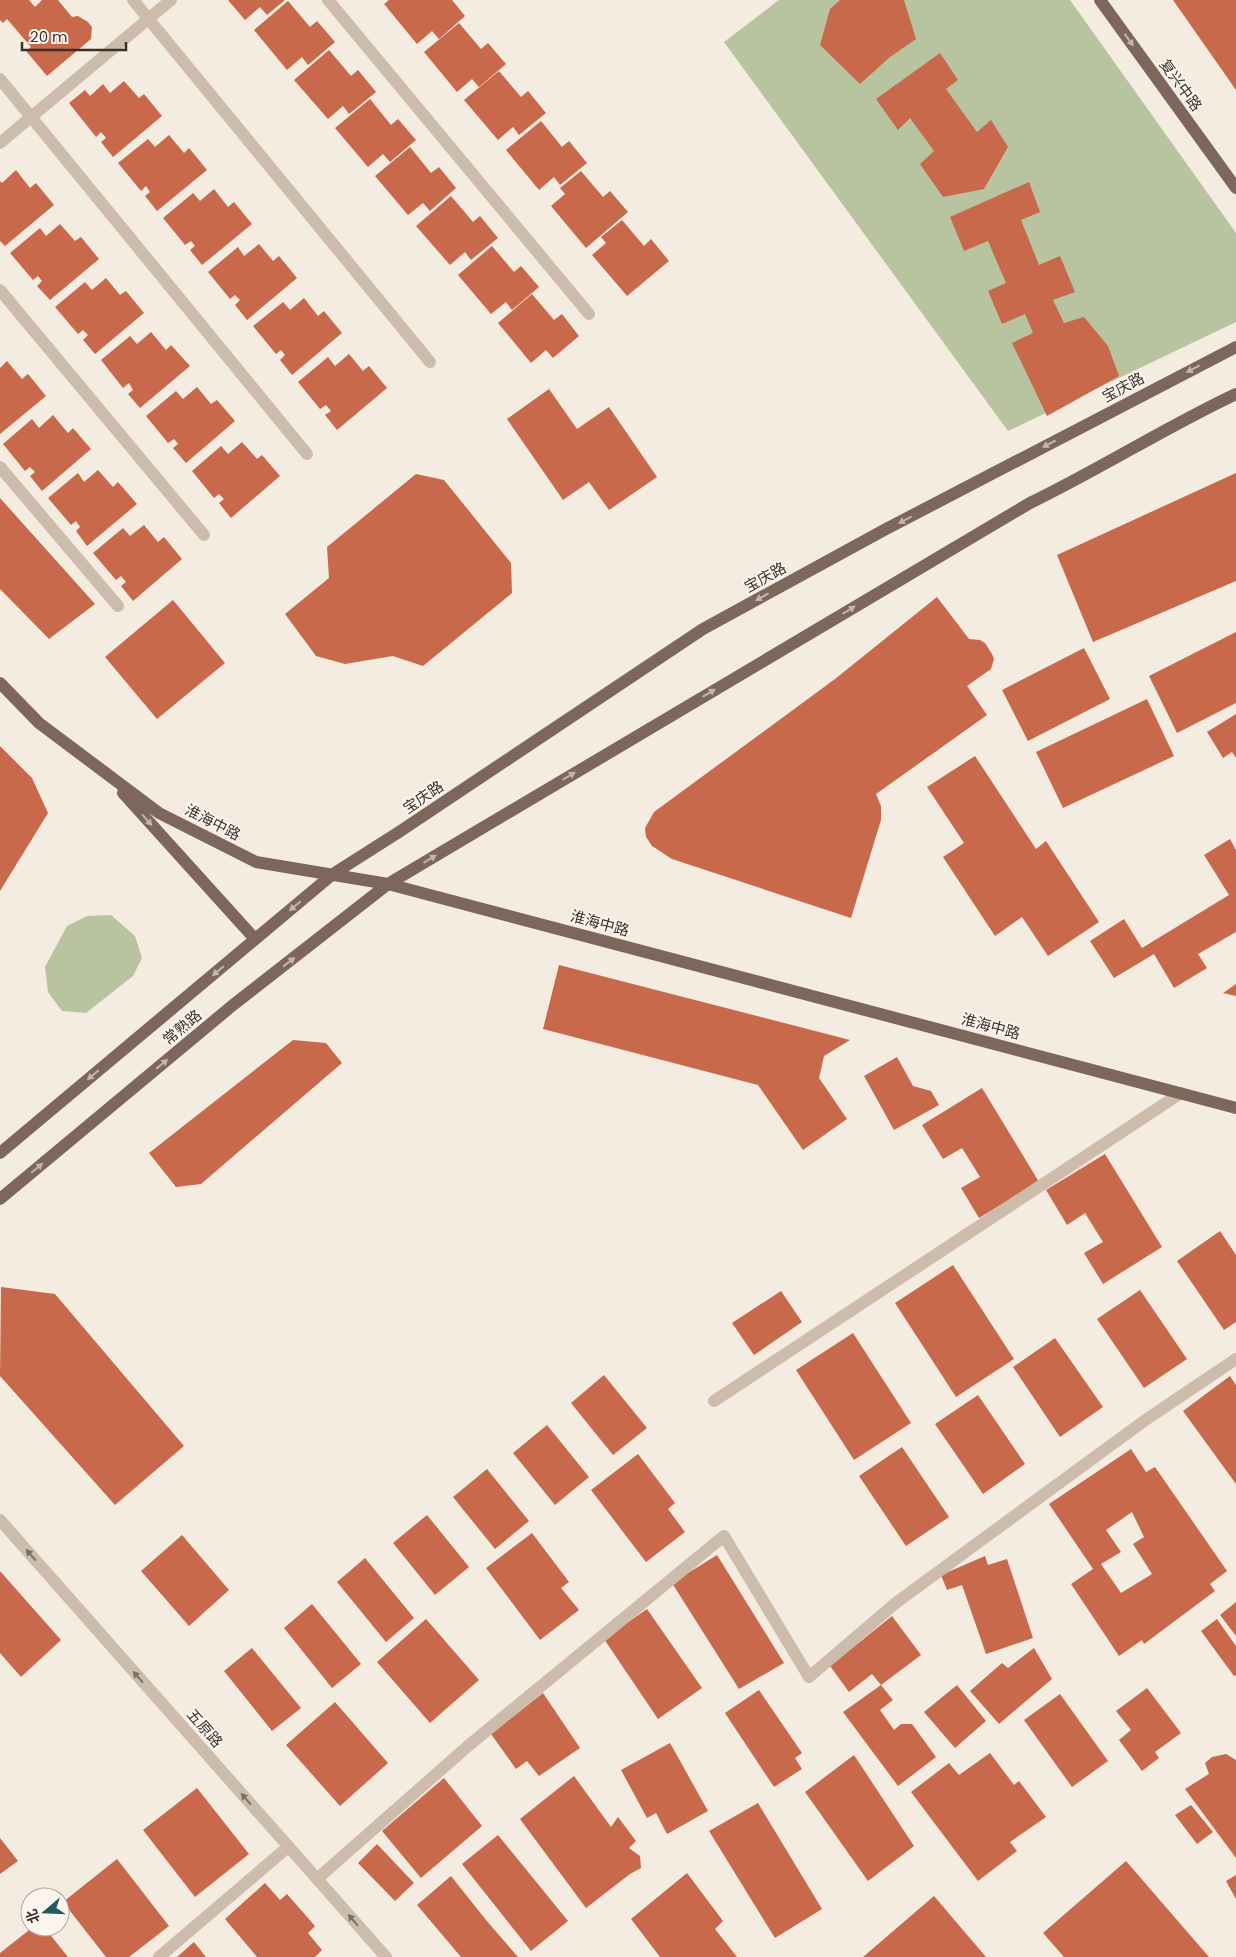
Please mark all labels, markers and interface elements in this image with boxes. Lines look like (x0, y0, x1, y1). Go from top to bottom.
scale bar (22, 20, 126, 52)
text: 20 m (30, 26, 68, 47)
one-way arrow (1124, 33, 1134, 46)
street label: 复兴中路 (1155, 55, 1207, 115)
one-way arrow (1186, 365, 1200, 373)
street label: 宝庆路 (1098, 367, 1148, 407)
one-way arrow (1041, 440, 1056, 448)
one-way arrow (897, 516, 912, 524)
street label: 宝庆路 (740, 557, 790, 597)
one-way arrow (755, 593, 769, 601)
one-way arrow (842, 606, 856, 615)
one-way arrow (703, 689, 716, 698)
one-way arrow (563, 771, 576, 780)
street label: 宝庆路 (398, 776, 448, 818)
street label: 淮海中路 (181, 799, 245, 845)
one-way arrow (141, 813, 153, 825)
one-way arrow (423, 854, 436, 863)
one-way arrow (289, 900, 302, 911)
street label: 淮海中路 (568, 905, 632, 941)
one-way arrow (282, 956, 295, 967)
one-way arrow (211, 965, 224, 976)
street label: 常熟路 (158, 1004, 206, 1050)
street label: 淮海中路 (959, 1008, 1023, 1044)
one-way arrow (156, 1058, 168, 1070)
one-way arrow (87, 1069, 99, 1080)
one-way arrow (31, 1162, 44, 1173)
one-way arrow (25, 1549, 37, 1561)
one-way arrow (132, 1671, 144, 1683)
street label: 五原路 (182, 1704, 228, 1752)
one-way arrow (240, 1792, 251, 1805)
north arrow (20, 1887, 70, 1937)
text: 北 (21, 1906, 44, 1926)
one-way arrow (348, 1914, 359, 1927)

